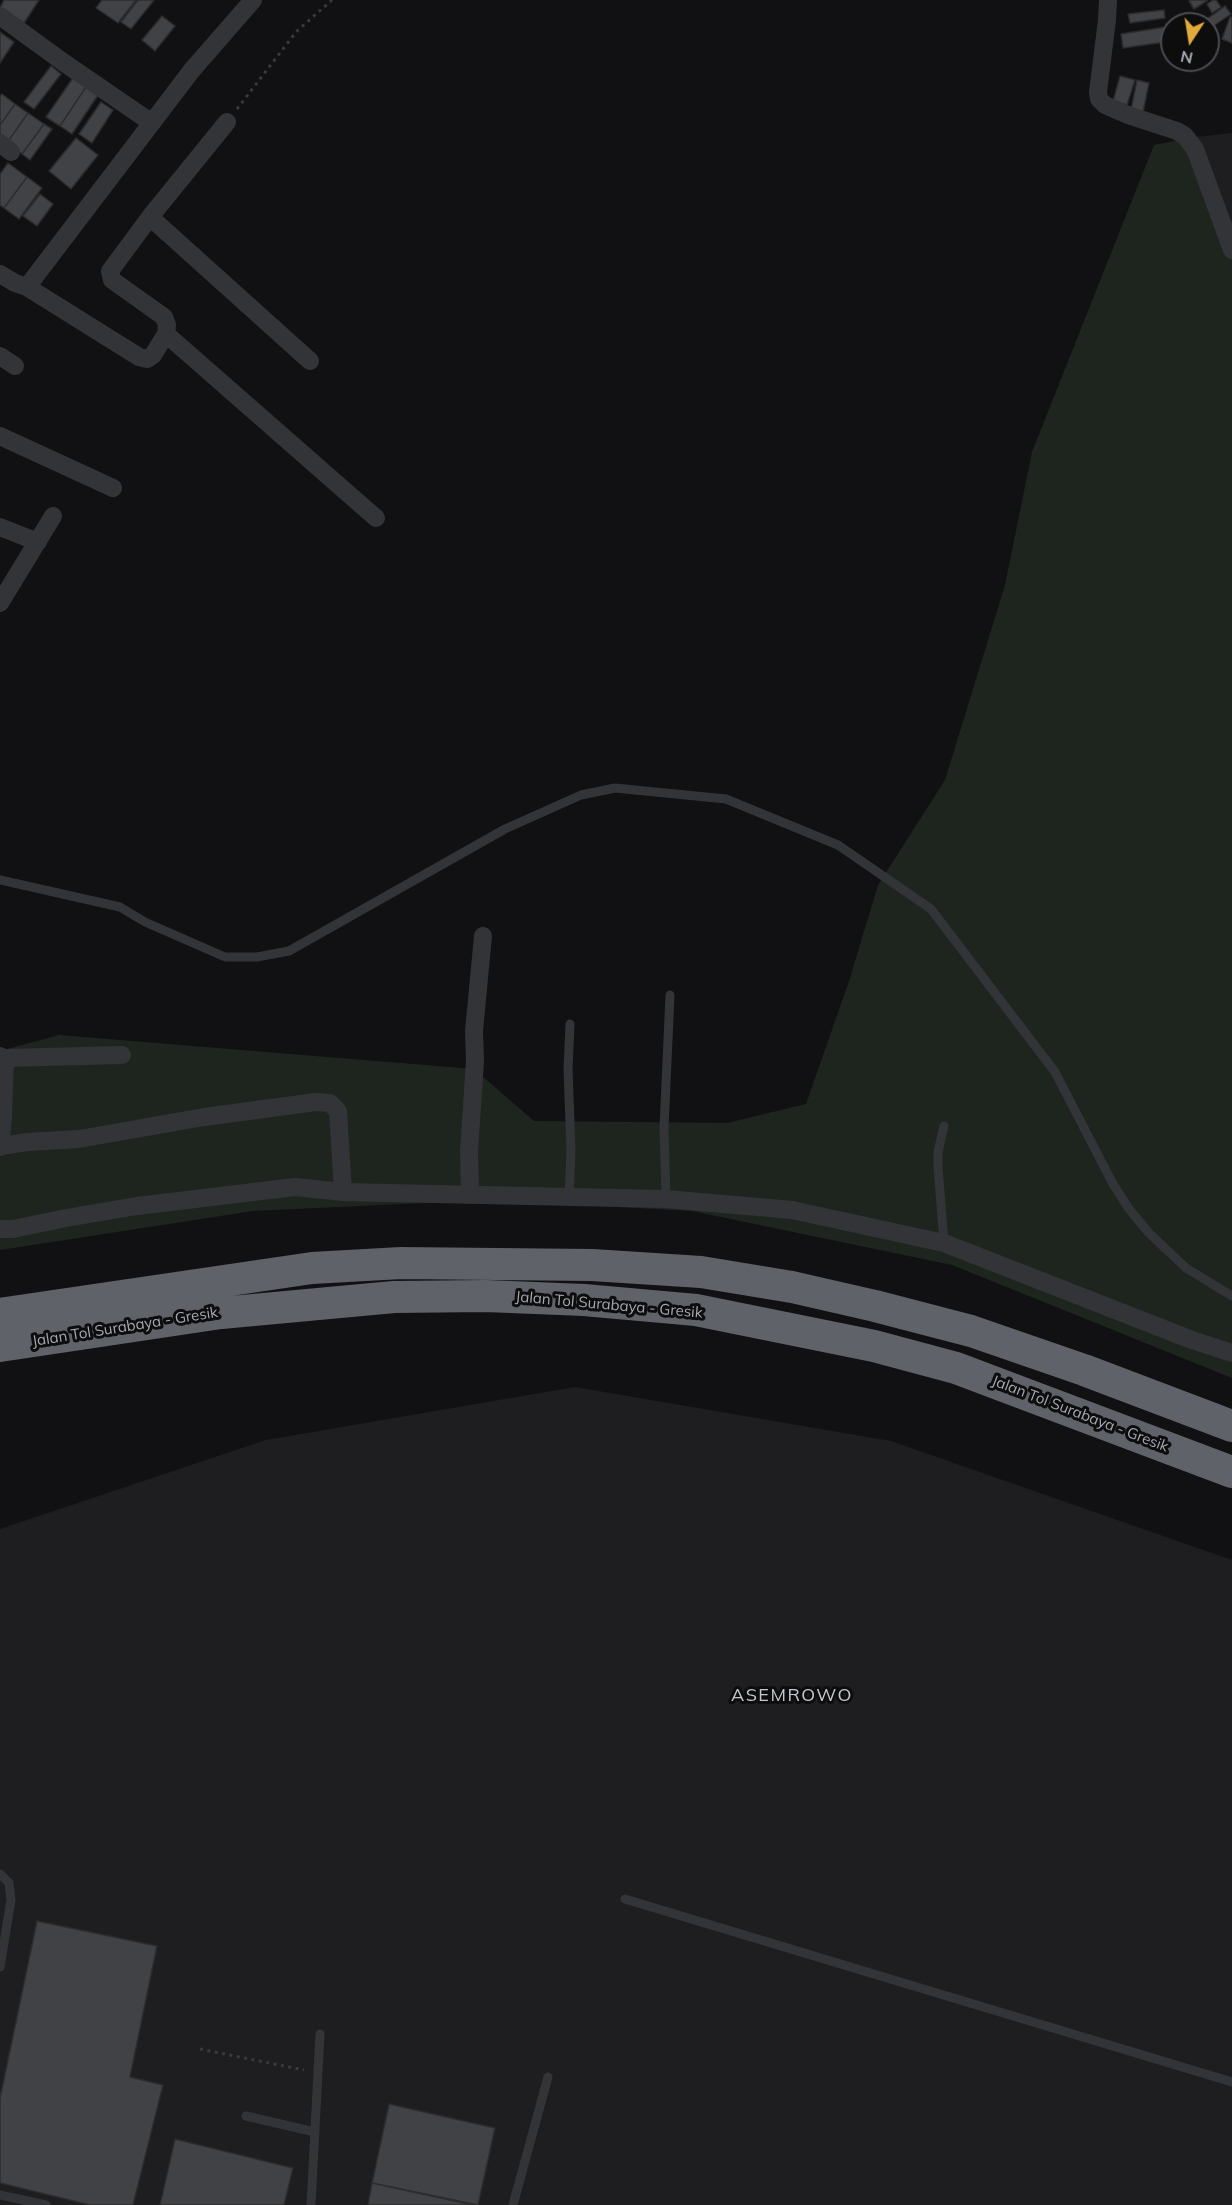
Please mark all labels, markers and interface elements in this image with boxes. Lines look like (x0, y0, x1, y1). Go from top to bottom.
north arrow (1160, 12, 1220, 72)
text: N (1179, 47, 1195, 69)
street label: Jalan Tol Surabaya - Gresik (515, 1288, 703, 1322)
street label: Jalan Tol Surabaya - Gresik (31, 1303, 219, 1351)
street label: Jalan Tol Surabaya - Gresik (989, 1372, 1171, 1456)
district label: ASEMROWO (731, 1685, 853, 1707)

